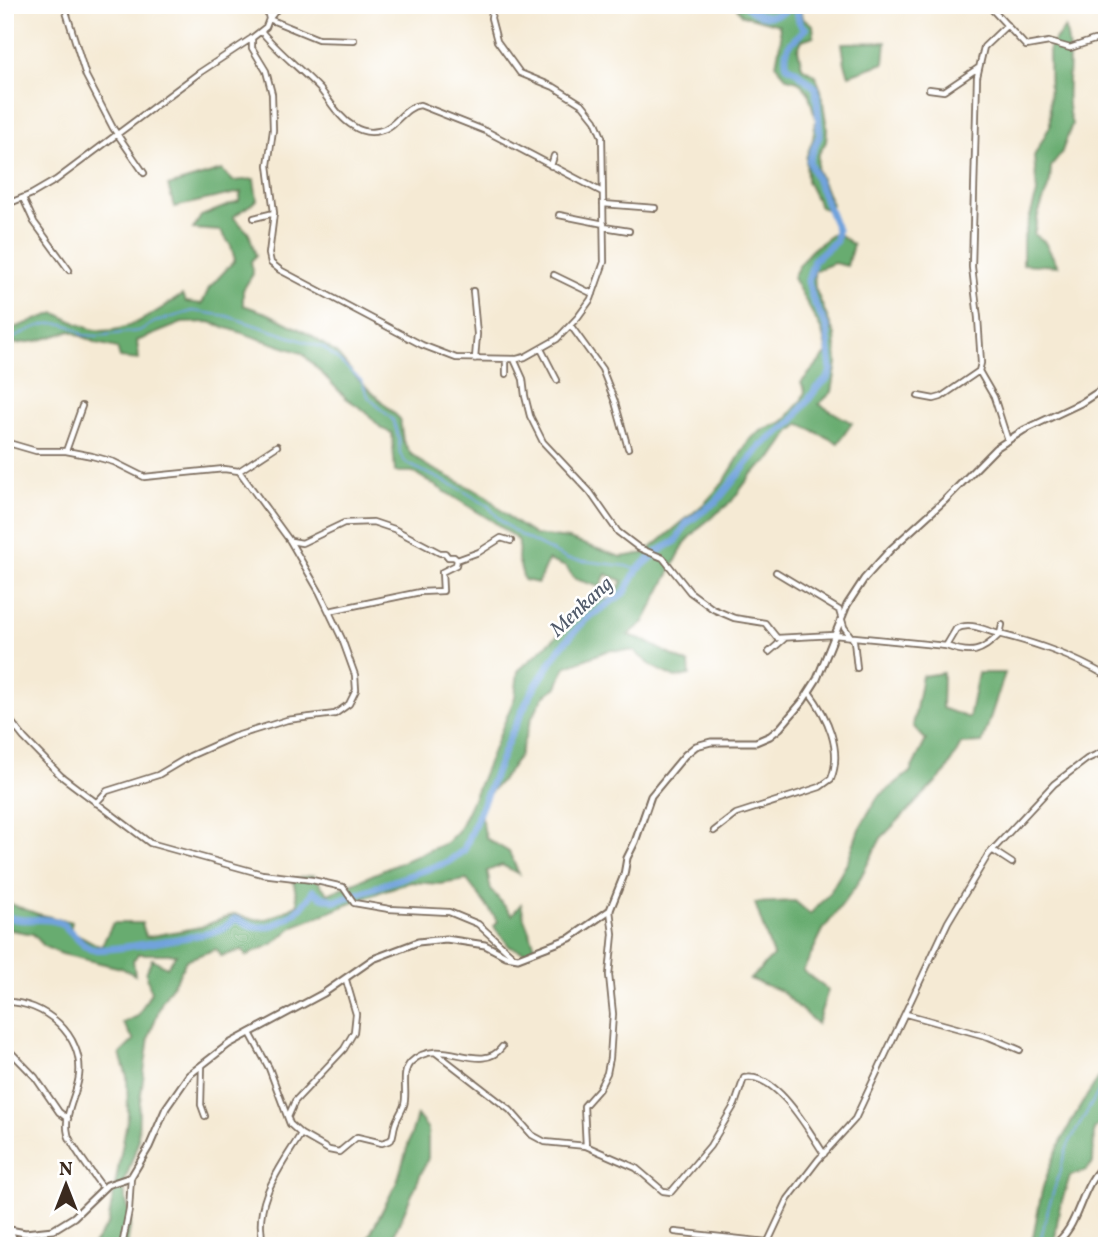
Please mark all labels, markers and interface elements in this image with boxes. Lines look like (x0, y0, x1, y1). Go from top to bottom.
water label: Menkang (543, 570, 620, 644)
north arrow (32, 1150, 102, 1220)
text: N (59, 1157, 73, 1183)

